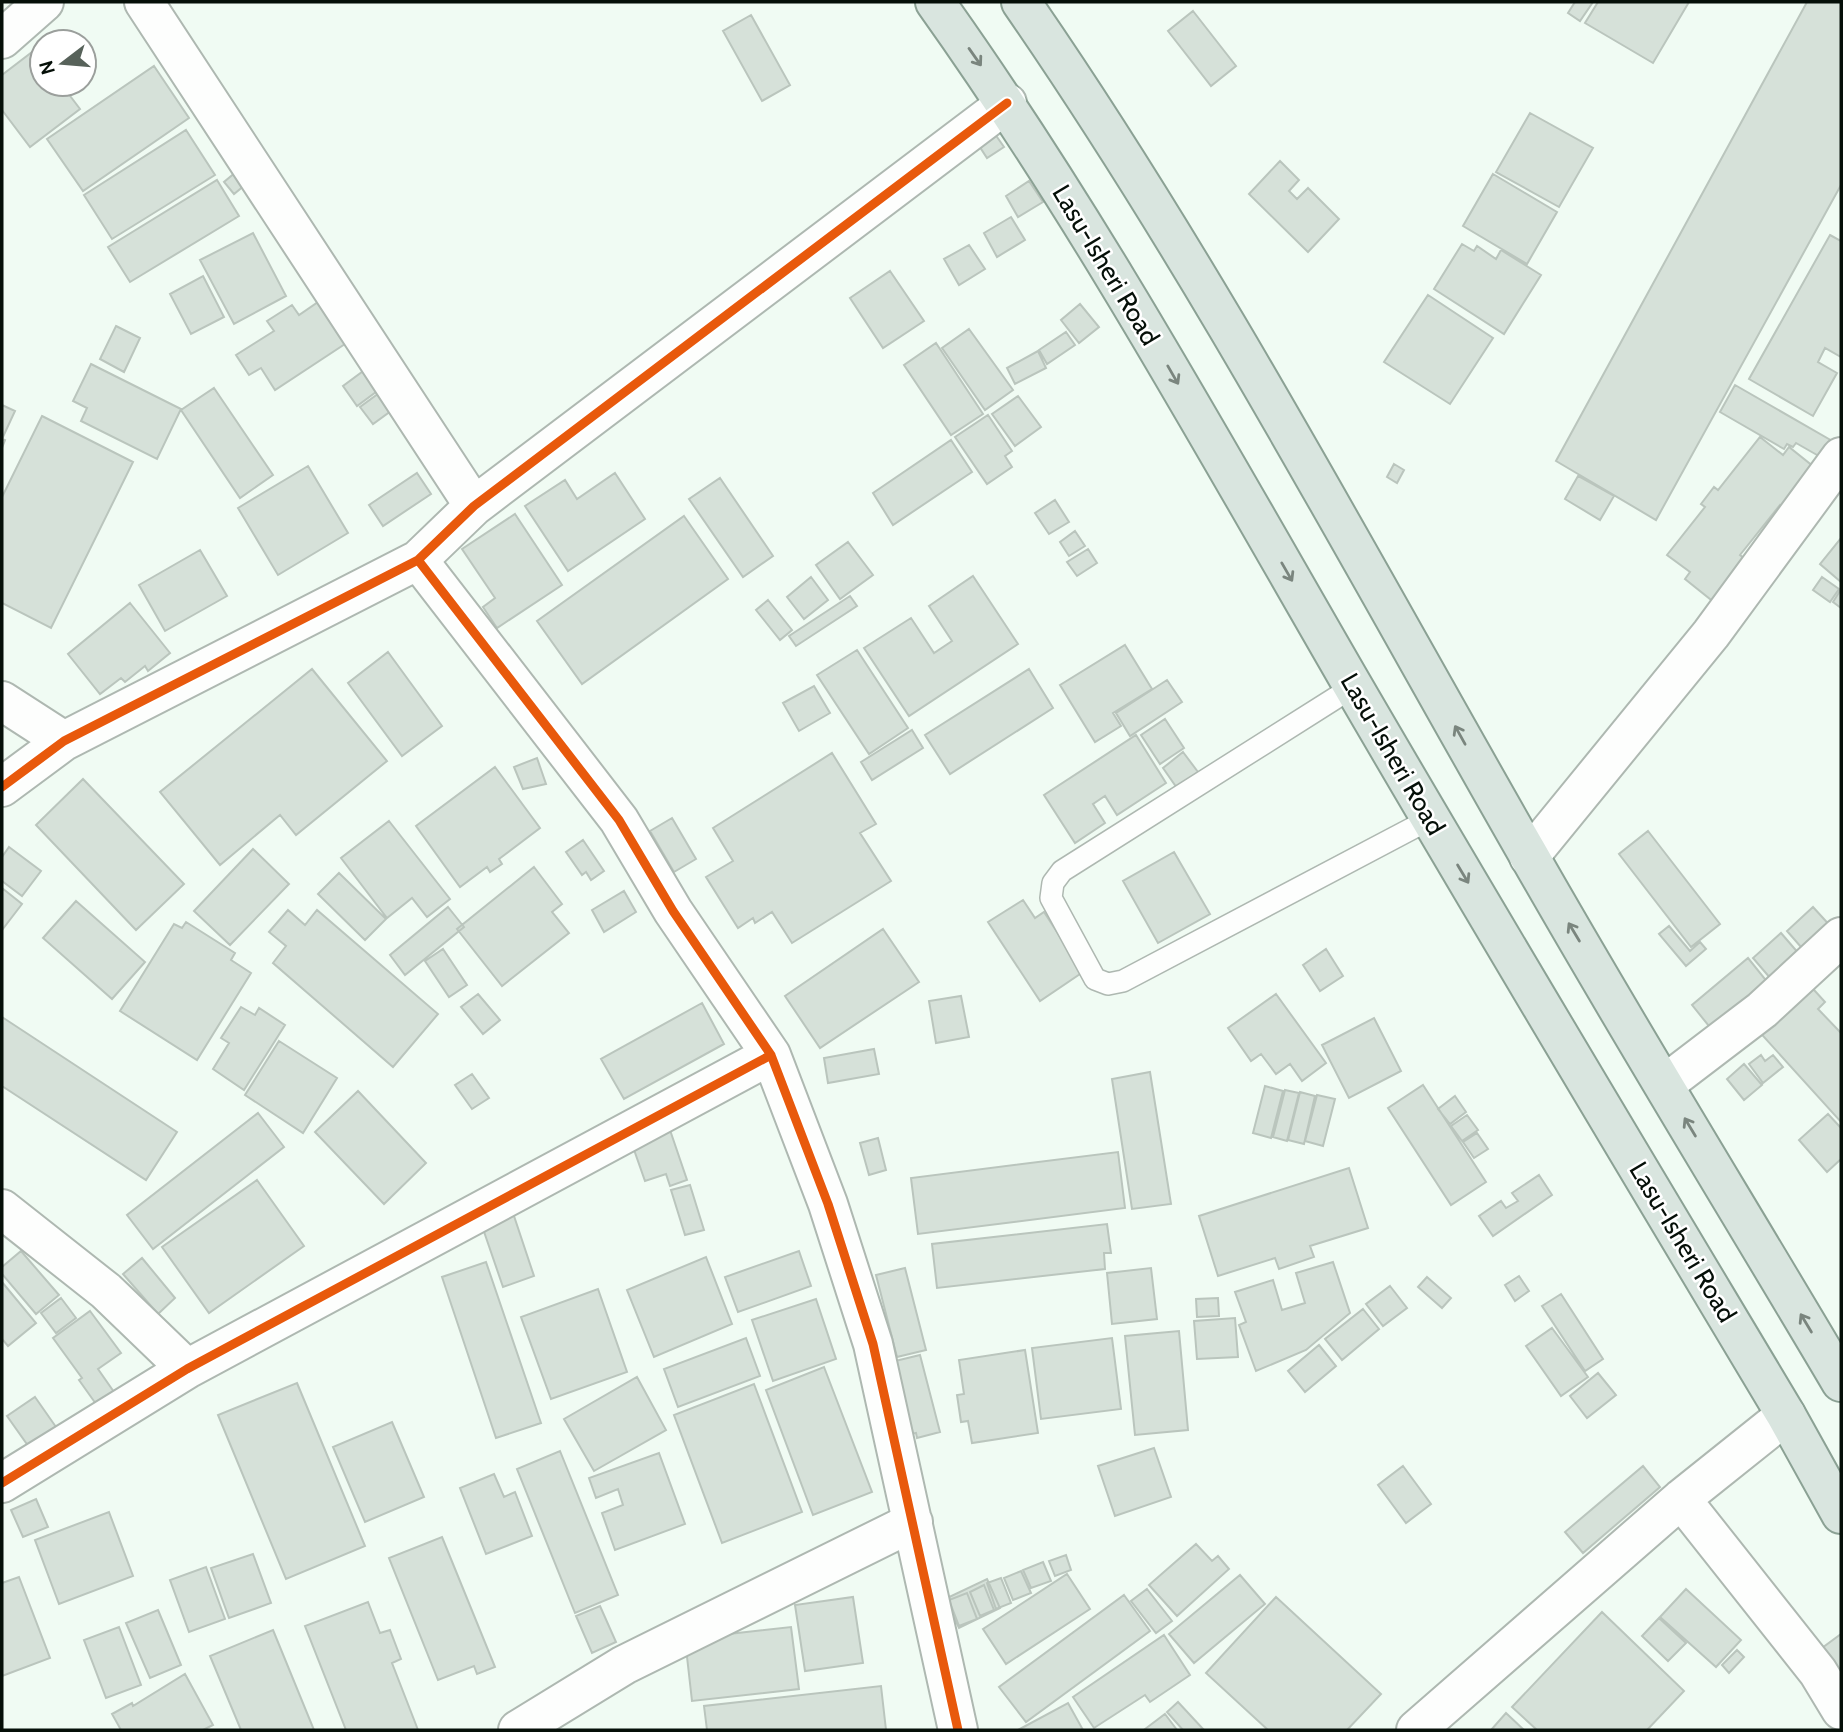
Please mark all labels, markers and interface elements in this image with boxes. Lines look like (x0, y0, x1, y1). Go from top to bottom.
north arrow (28, 28, 98, 98)
one-way arrow (968, 47, 982, 66)
text: N (34, 58, 60, 77)
street label: Lasu-Isheri Road (1046, 179, 1166, 351)
one-way arrow (1166, 365, 1180, 385)
one-way arrow (1280, 561, 1294, 581)
street label: Lasu-Isheri Road (1334, 667, 1452, 841)
one-way arrow (1453, 725, 1467, 745)
one-way arrow (1457, 864, 1471, 884)
one-way arrow (1567, 922, 1581, 942)
one-way arrow (1683, 1118, 1697, 1138)
street label: Lasu-Isheri Road (1623, 1156, 1743, 1328)
one-way arrow (1799, 1313, 1813, 1333)

